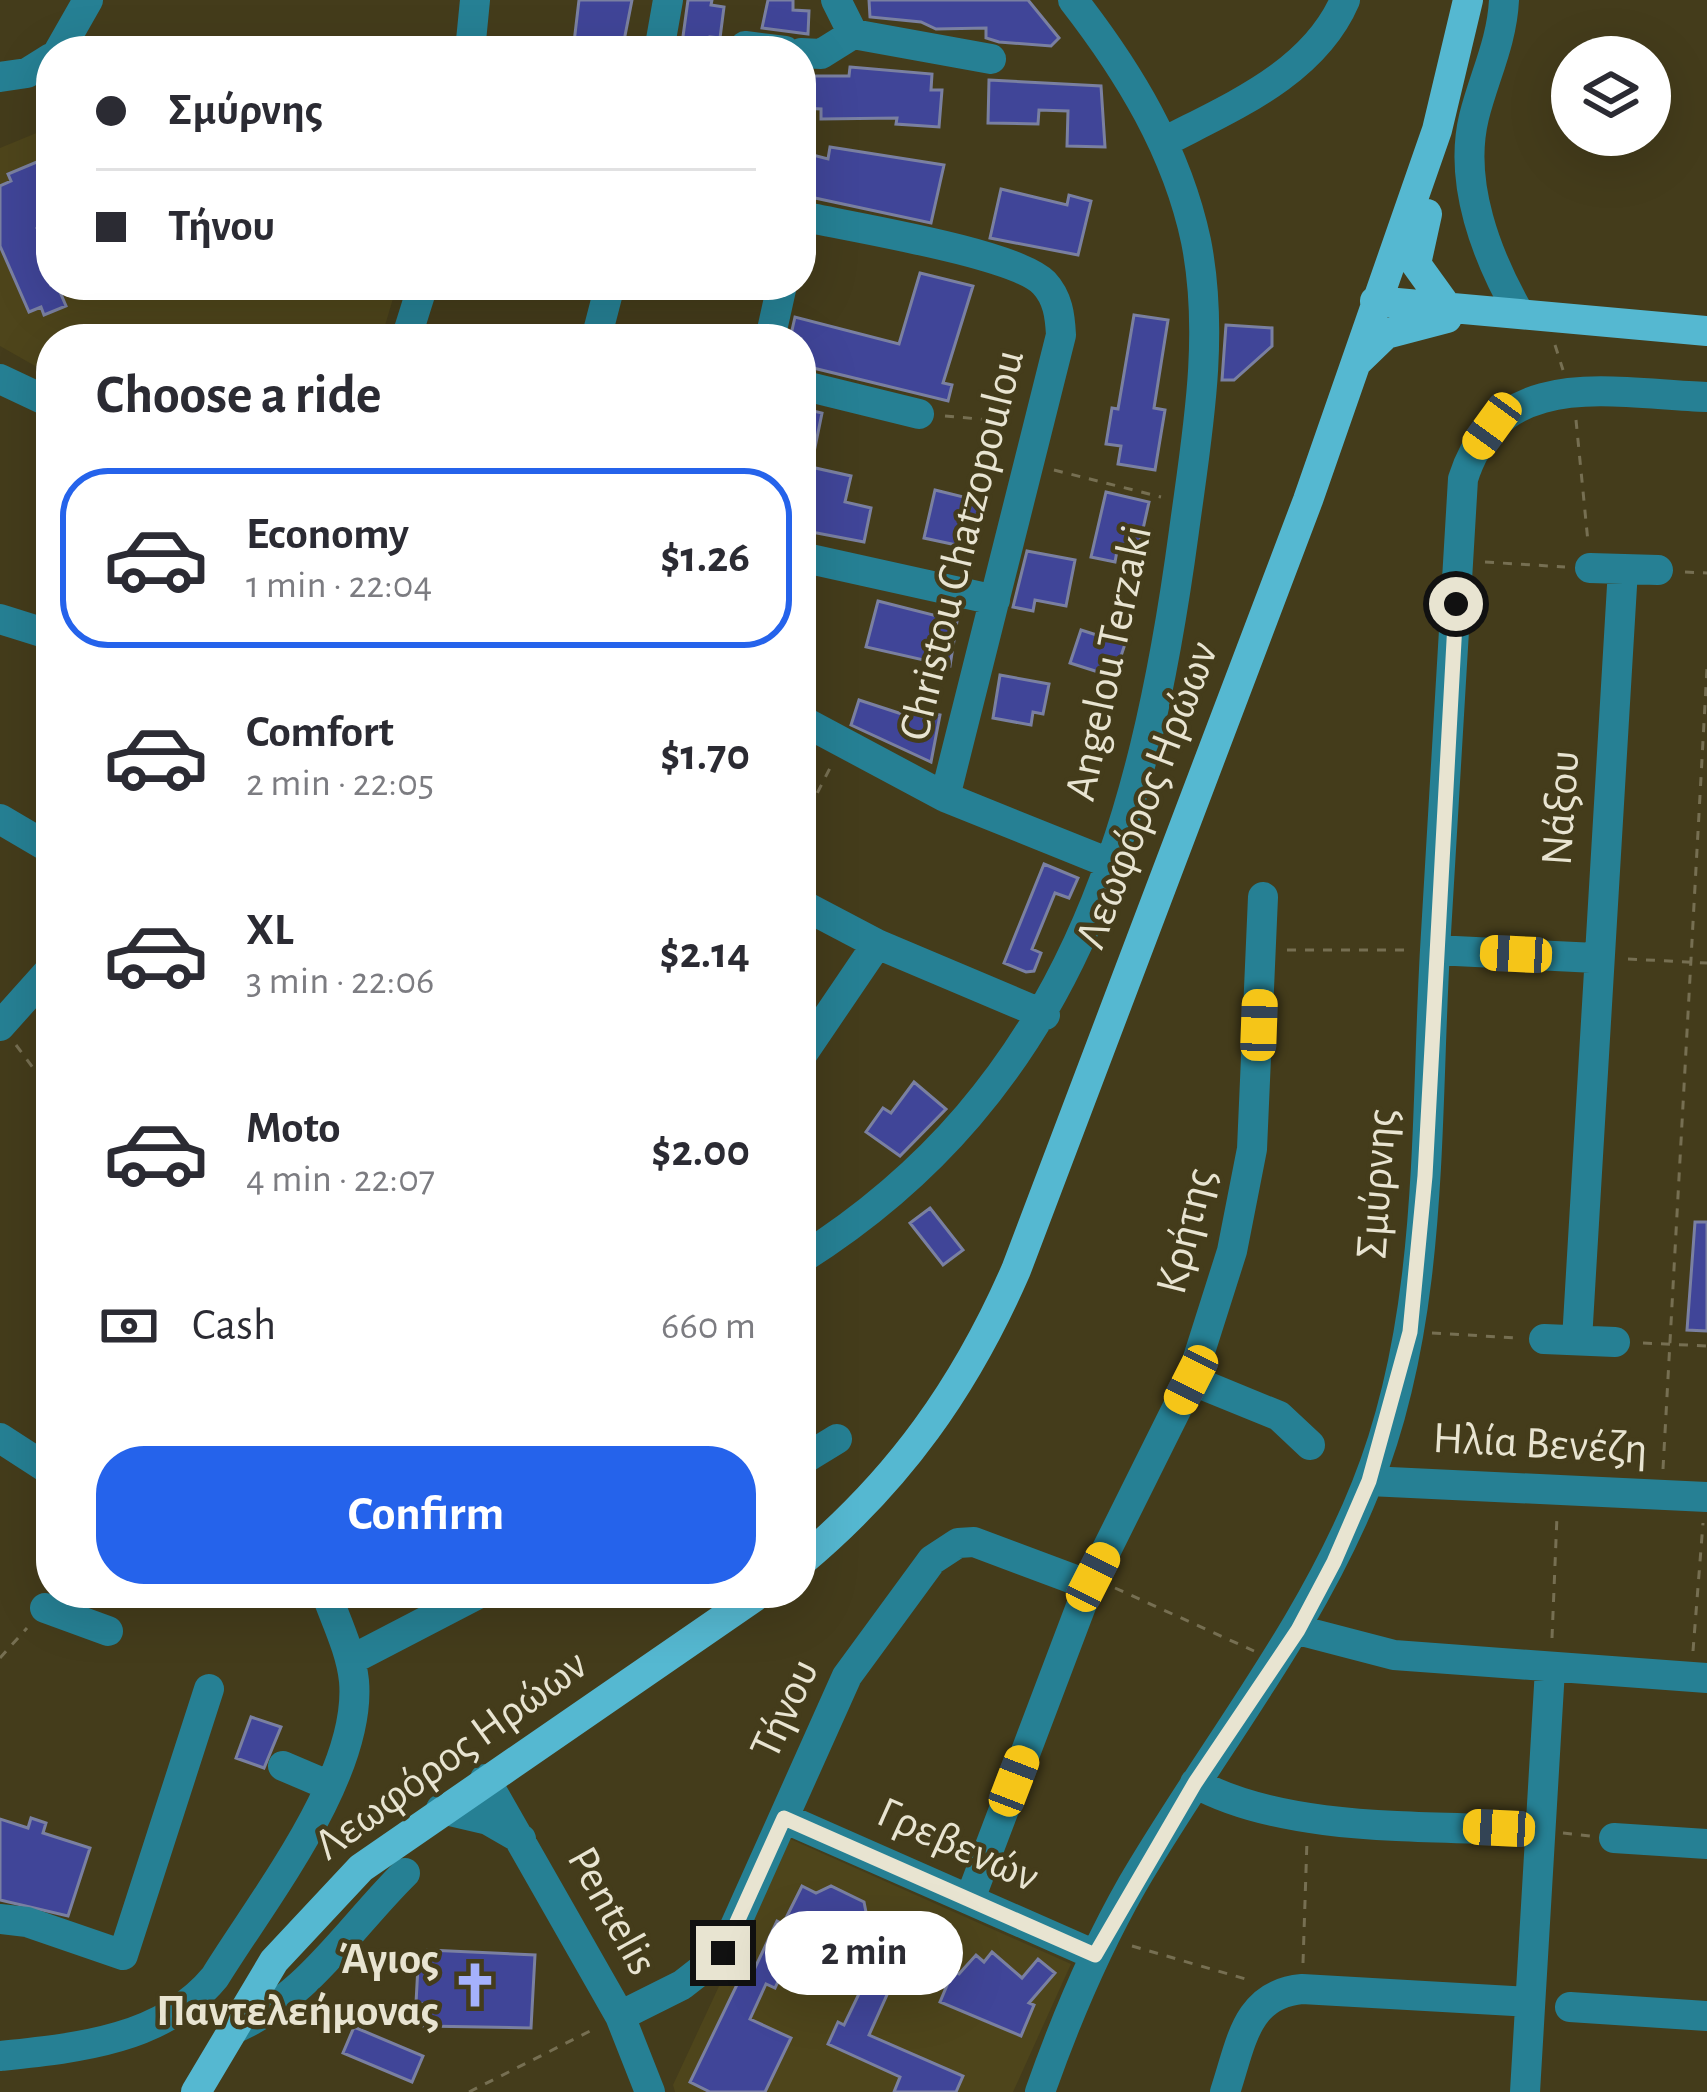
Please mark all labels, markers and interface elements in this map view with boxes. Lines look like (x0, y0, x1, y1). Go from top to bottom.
map controls (1551, 36, 1671, 156)
button: layers (1551, 36, 1671, 156)
text: Σμύρνης (168, 88, 323, 133)
text: Τήνου (168, 204, 275, 249)
street label: Christou Chatzopoulou (892, 345, 1032, 745)
text: Choose a ride (96, 369, 382, 423)
car (1456, 386, 1528, 466)
icon: car (102, 504, 210, 612)
text: Economy (246, 512, 409, 557)
street label: Angelou Terzaki (1058, 521, 1160, 805)
text: $1.26 (660, 535, 750, 580)
text: 1 min · 22:04 (246, 566, 432, 605)
route start (1429, 577, 1483, 631)
street label: Λεωφόρος Ηρώων (1068, 636, 1226, 954)
icon: car (102, 702, 210, 810)
text: Comfort (246, 710, 394, 755)
text: $1.70 (660, 733, 750, 778)
street label: Νάξου (1535, 749, 1587, 867)
text: 2 min · 22:05 (246, 764, 434, 803)
icon: car (102, 900, 210, 1008)
text: XL (246, 908, 294, 953)
text: $2.14 (659, 931, 750, 976)
car (1479, 934, 1553, 974)
text: 3 min · 22:06 (246, 962, 434, 1001)
car (1240, 988, 1278, 1062)
icon: car (102, 1098, 210, 1206)
text: Moto (246, 1106, 341, 1151)
street label: Σμύρνης (1349, 1107, 1405, 1261)
text: $2.00 (651, 1129, 750, 1174)
text: 4 min · 22:07 (246, 1160, 435, 1199)
street label: Κρήτης (1149, 1164, 1223, 1298)
icon: cash (96, 1293, 162, 1359)
text: Cash (192, 1303, 276, 1348)
text: 660 m (661, 1307, 756, 1346)
car (1159, 1340, 1223, 1420)
street label: Ηλία Βενέζη (1431, 1416, 1649, 1472)
button: Confirm (96, 1446, 756, 1584)
car (1061, 1537, 1125, 1617)
street label: Λεωφόρος Ηρώων (307, 1641, 595, 1869)
street label: Τήνου (743, 1652, 827, 1766)
car (984, 1741, 1044, 1821)
street label: Γρεβενών (871, 1790, 1045, 1900)
car (1462, 1808, 1536, 1848)
street label: Pentelis (559, 1839, 665, 1983)
callout: 2 min (765, 1911, 963, 1995)
route end (696, 1926, 750, 1980)
text: 2 min (821, 1933, 907, 1972)
place label: Άγιος Παντελεήμονας (156, 1937, 439, 2034)
church icon: Άγιος Παντελεήμονας (450, 1960, 500, 2010)

